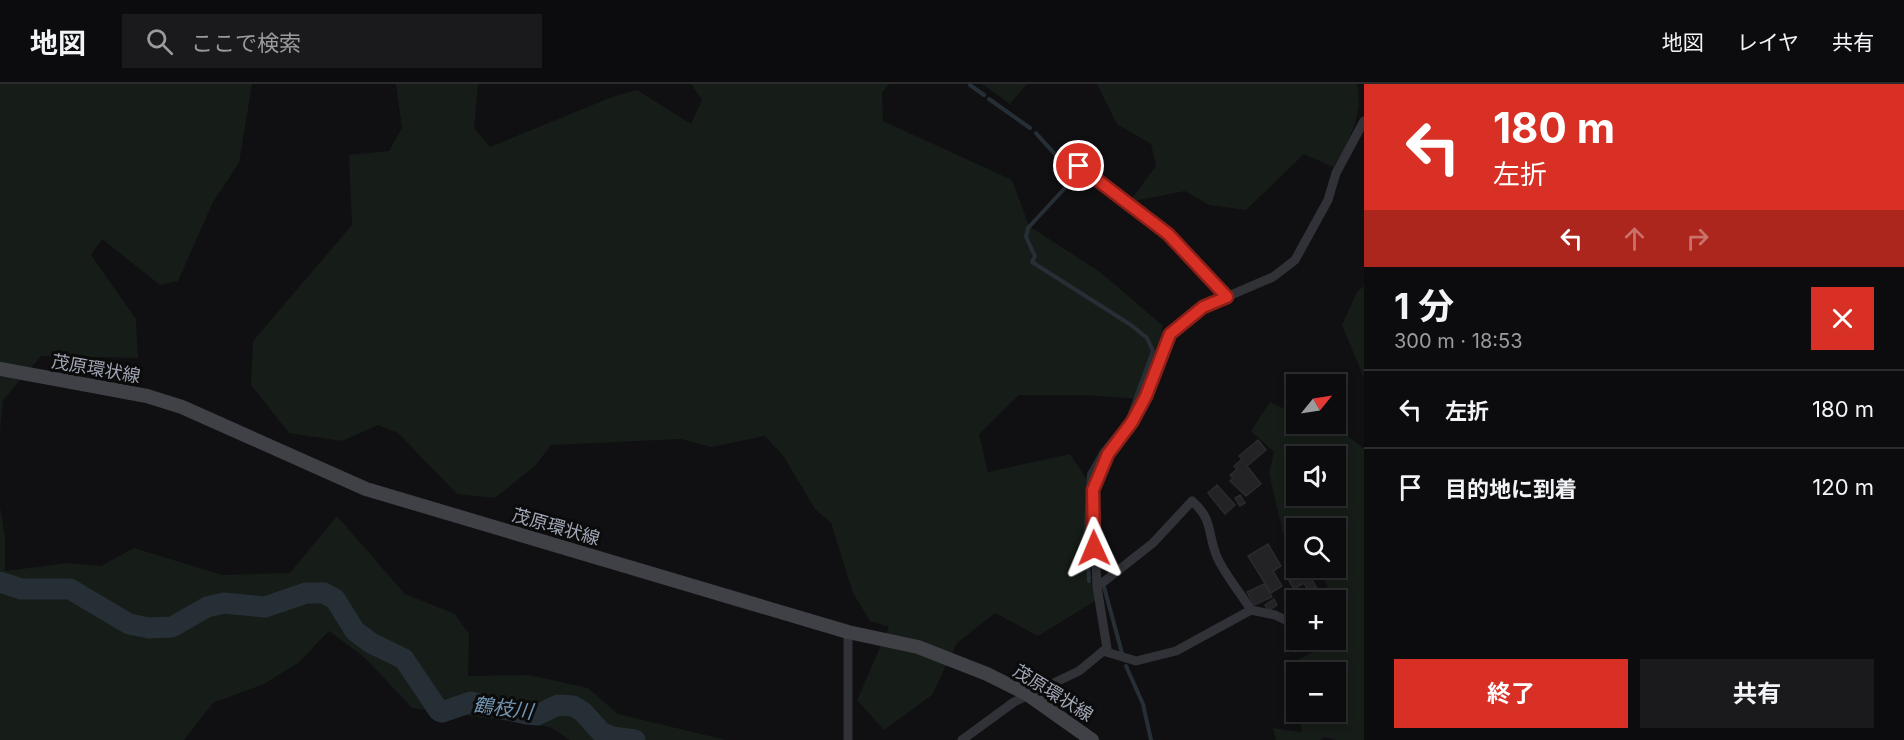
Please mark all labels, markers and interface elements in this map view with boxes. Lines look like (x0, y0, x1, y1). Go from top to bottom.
search box (122, 14, 542, 68)
icon: search (143, 25, 176, 58)
text: 地図 (30, 26, 86, 60)
text: ここで検索 (191, 30, 301, 56)
text: 地図 (1662, 30, 1704, 55)
text: レイヤ (1737, 30, 1799, 55)
text: 共有 (1832, 30, 1874, 55)
text: 180 m (1493, 102, 1615, 153)
icon: left (1394, 108, 1472, 186)
pin (1053, 140, 1104, 191)
icon: arrive (1062, 149, 1095, 182)
text: 左折 (1493, 158, 1547, 191)
icon: left (1555, 222, 1588, 255)
icon: ahead (1618, 222, 1651, 255)
icon: right (1681, 222, 1714, 255)
text: 1 分 (1394, 284, 1454, 328)
button: close (1811, 287, 1874, 350)
text: 300 m · 18:53 (1394, 329, 1523, 353)
street label: 茂原環状線 (50, 350, 142, 387)
north arrow (1286, 374, 1346, 434)
map controls (1286, 374, 1346, 722)
icon: left (1394, 393, 1427, 426)
text: 180 m (1812, 396, 1874, 422)
text: 左折 (1445, 398, 1489, 424)
button: sound (1286, 446, 1346, 506)
icon: arrive (1394, 471, 1427, 504)
text: 120 m (1812, 474, 1874, 500)
text: 目的地に到着 (1445, 476, 1577, 502)
street label: 茂原環状線 (510, 504, 602, 549)
position arrow (1062, 516, 1126, 580)
button: search (1286, 518, 1346, 578)
button: + (1286, 590, 1346, 650)
button: 終了 (1394, 659, 1628, 728)
button: 共有 (1640, 659, 1874, 728)
street label: 茂原環状線 (1010, 660, 1097, 725)
button: − (1286, 662, 1346, 722)
water label: 鶴枝川 (472, 692, 536, 724)

